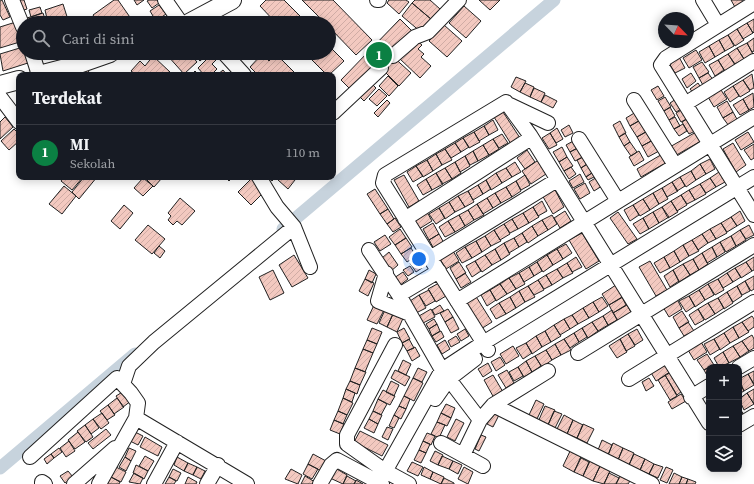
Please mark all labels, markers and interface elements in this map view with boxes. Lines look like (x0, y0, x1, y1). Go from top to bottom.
north arrow (658, 12, 694, 48)
search box (16, 16, 336, 60)
icon: search (30, 27, 52, 49)
text: Cari di sini (62, 28, 134, 49)
pin: 1 (366, 40, 392, 70)
text: Terdekat (32, 86, 102, 110)
text: MI (70, 134, 89, 155)
text: 1 (41, 144, 49, 161)
text: 110 m (286, 144, 320, 161)
text: Sekolah (70, 155, 115, 172)
your location (409, 249, 429, 269)
map controls (706, 364, 742, 472)
button: + (706, 364, 742, 400)
button: − (706, 400, 742, 436)
button: layers (706, 436, 742, 472)

